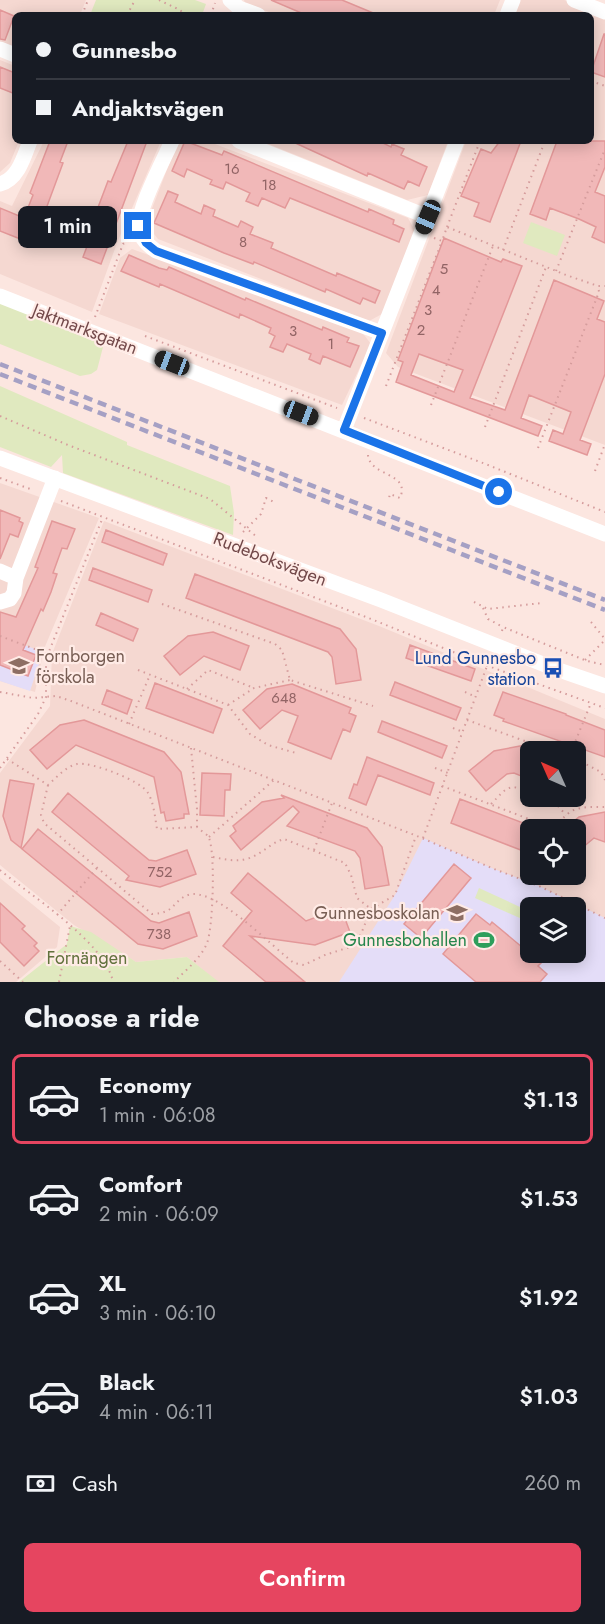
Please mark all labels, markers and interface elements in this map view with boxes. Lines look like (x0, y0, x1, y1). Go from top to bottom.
text: Gunnesbo (72, 34, 177, 66)
text: Andjaktsvägen (72, 92, 224, 124)
house number: 16 (224, 158, 240, 180)
house number: 18 (262, 174, 276, 196)
car (413, 197, 443, 237)
callout: 1 min (18, 205, 117, 247)
text: 1 min (43, 212, 92, 241)
route end (124, 212, 151, 239)
house number: 8 (239, 231, 247, 253)
house number: 5 (440, 258, 448, 280)
house number: 4 (432, 279, 441, 301)
street label: Jaktmarksgatan (27, 296, 141, 361)
house number: 3 (424, 299, 432, 321)
house number: 2 (417, 319, 425, 341)
house number: 3 (289, 320, 297, 342)
house number: 1 (328, 333, 334, 355)
car (152, 348, 192, 378)
car (281, 398, 321, 428)
route start (485, 478, 512, 505)
street label: Rudeboksvägen (209, 525, 331, 593)
place label: Fornborgen förskola (36, 643, 125, 690)
place label: Lund Gunnesbo station (415, 645, 536, 692)
school or university icon: Fornborgen förskola (7, 654, 31, 678)
bus stop icon: Lund Gunnesbo station (541, 656, 565, 680)
house number: 648 (271, 687, 297, 709)
north arrow (520, 741, 586, 807)
map controls (520, 741, 586, 963)
button: locate (520, 819, 586, 885)
house number: 752 (148, 861, 172, 883)
button: layers (520, 897, 586, 963)
place label: Gunnesboskolan (314, 900, 440, 926)
school or university icon: Gunnesboskolan (445, 901, 469, 925)
house number: 738 (147, 923, 171, 945)
place label: Gunnesbohallen (343, 927, 467, 953)
sports icon: Gunnesbohallen (472, 928, 496, 952)
park label: Fornängen (46, 945, 128, 971)
text: Choose a ride (24, 998, 199, 1037)
text: Economy (99, 1069, 191, 1101)
icon: car (27, 1072, 81, 1126)
text: $1.13 (523, 1083, 578, 1115)
text: 1 min · 06:08 (99, 1101, 216, 1130)
text: Comfort (99, 1168, 182, 1200)
icon: car (27, 1171, 81, 1225)
text: $1.53 (520, 1182, 578, 1214)
text: 2 min · 06:09 (99, 1200, 219, 1229)
text: XL (99, 1267, 126, 1299)
icon: car (27, 1270, 81, 1324)
text: $1.92 (519, 1281, 578, 1313)
text: 3 min · 06:10 (99, 1299, 216, 1328)
text: Black (99, 1366, 155, 1398)
icon: car (27, 1369, 81, 1423)
text: $1.03 (520, 1380, 578, 1412)
text: 4 min · 06:11 (99, 1398, 213, 1427)
icon: cash (24, 1467, 57, 1500)
text: Cash (72, 1467, 118, 1499)
text: 260 m (525, 1469, 581, 1498)
button: Confirm (24, 1543, 581, 1612)

